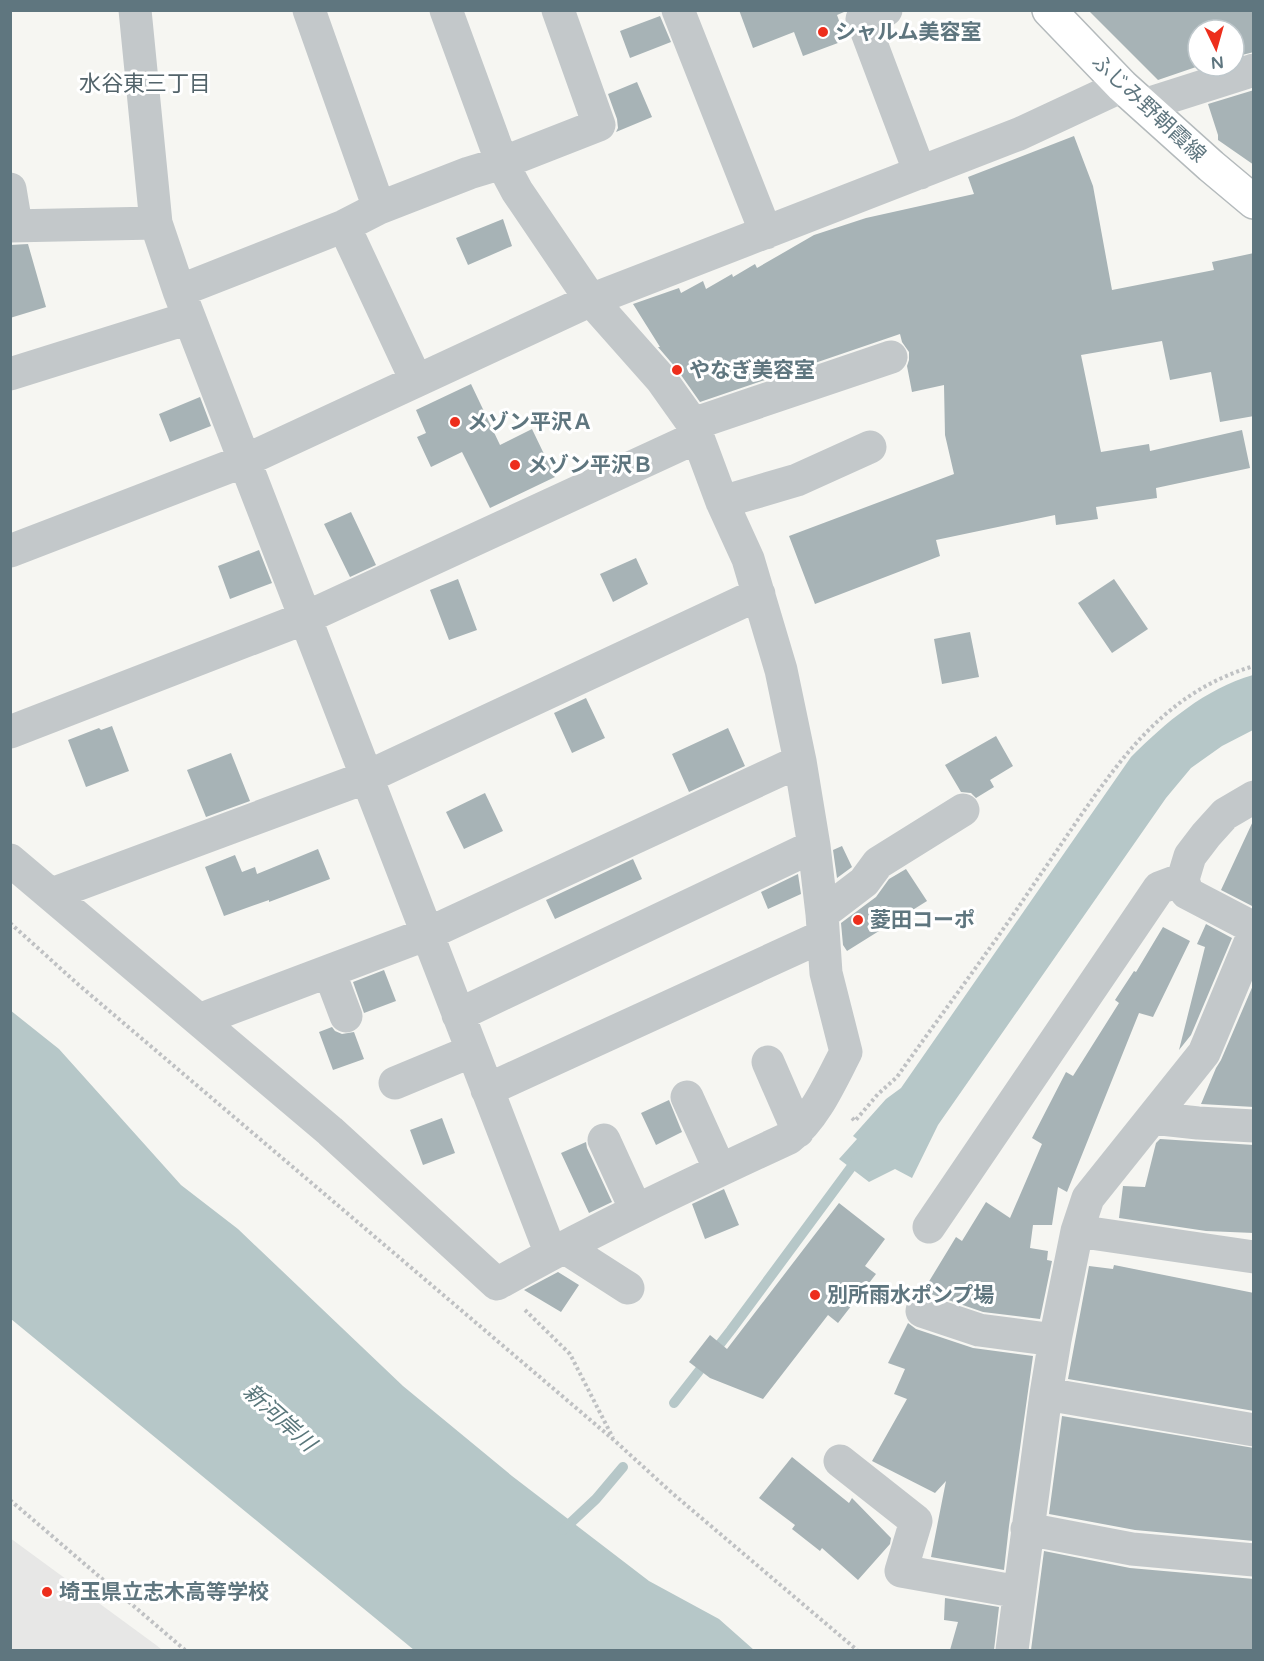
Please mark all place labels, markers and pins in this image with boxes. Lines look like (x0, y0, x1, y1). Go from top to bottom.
place label: シャルム美容室 (835, 20, 982, 45)
marker: シャルム美容室 (816, 25, 830, 39)
place label: やなぎ美容室 (689, 358, 815, 383)
marker: やなぎ美容室 (670, 363, 684, 377)
place label: メゾン平沢Ａ (467, 410, 593, 435)
marker: メゾン平沢Ａ (448, 415, 462, 429)
place label: メゾン平沢Ｂ (527, 453, 653, 478)
marker: メゾン平沢Ｂ (508, 458, 522, 472)
place label: 菱田コーポ (870, 908, 975, 933)
marker: 菱田コーポ (851, 913, 865, 927)
place label: 別所雨水ポンプ場 (827, 1283, 994, 1308)
marker: 別所雨水ポンプ場 (808, 1288, 822, 1302)
place label: 埼玉県立志木高等学校 (59, 1580, 269, 1605)
marker: 埼玉県立志木高等学校 (40, 1585, 54, 1599)

